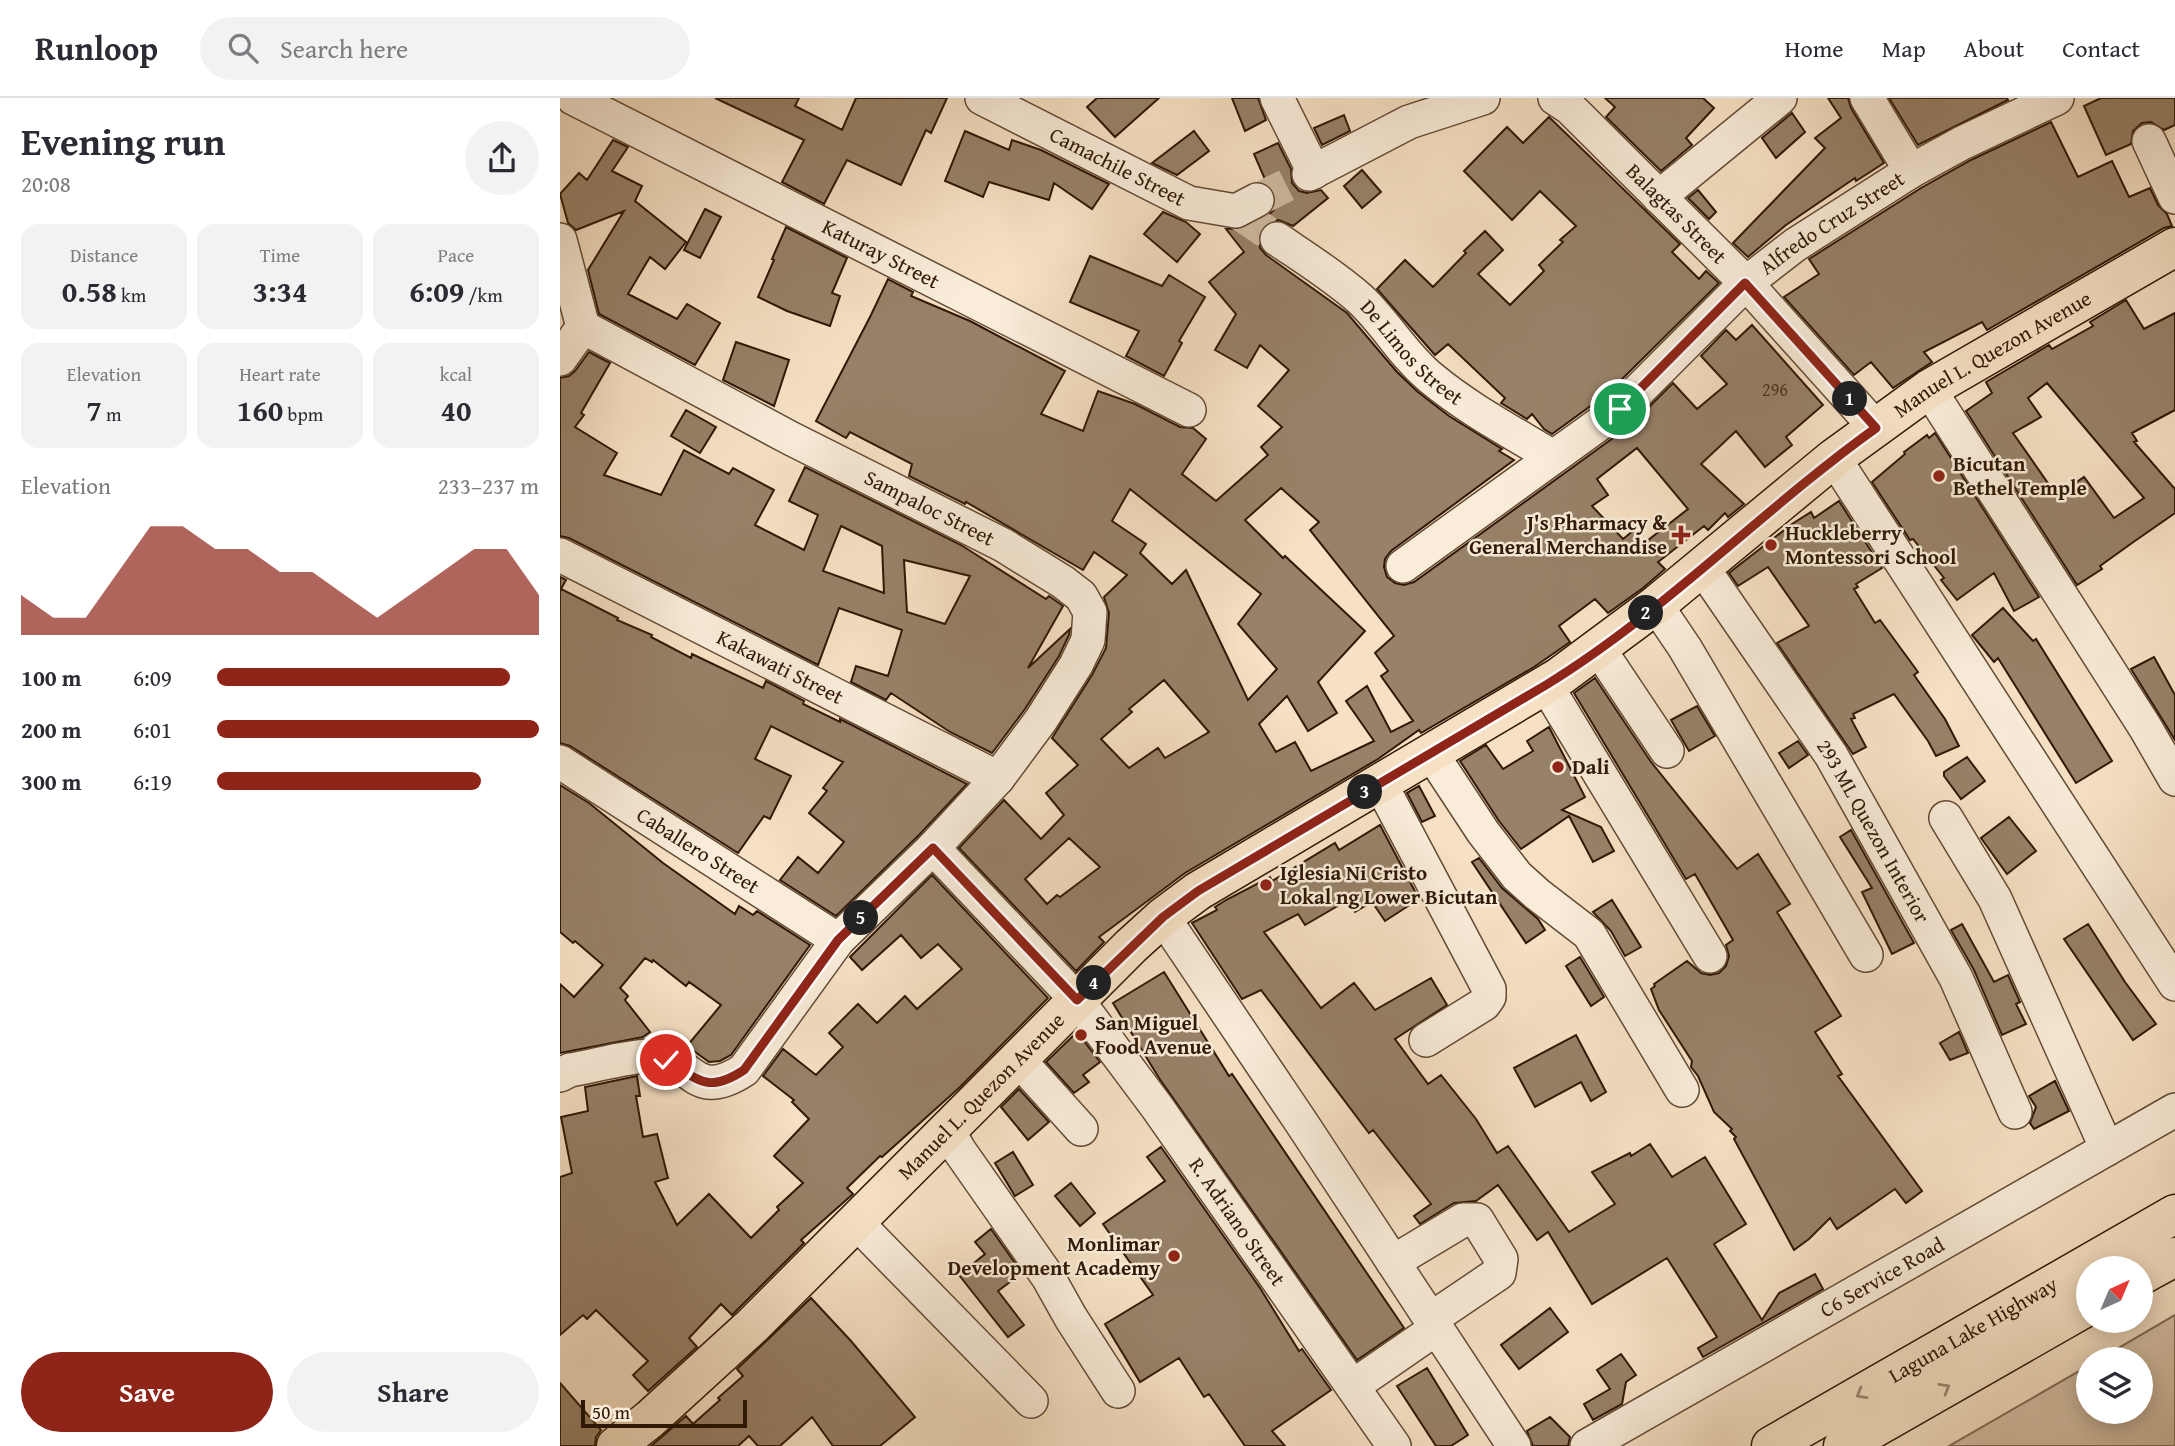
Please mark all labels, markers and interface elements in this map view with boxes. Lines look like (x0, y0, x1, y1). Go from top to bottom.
search box (200, 17, 690, 80)
text: Runloop (35, 24, 158, 72)
icon: search (224, 29, 262, 67)
text: Search here (280, 29, 408, 68)
text: Home (1785, 31, 1844, 66)
text: Map (1882, 31, 1926, 66)
text: About (1964, 31, 2024, 66)
text: Contact (2062, 31, 2140, 66)
text: Evening run (21, 113, 225, 169)
street label: Camachile Street (1044, 119, 1192, 214)
button: share (465, 121, 539, 195)
street label: Balagtas Street (1619, 156, 1735, 271)
street label: Alfredo Cruz Street (1753, 163, 1911, 282)
text: 20:08 (21, 167, 71, 200)
street label: Katuray Street (817, 211, 946, 296)
text: Distance (70, 241, 138, 269)
text: Time (260, 241, 300, 269)
text: Pace (438, 241, 474, 269)
text: 0.58 (62, 269, 117, 313)
text: 3:34 (252, 269, 308, 313)
text: 6:09 (409, 269, 464, 313)
text: km (117, 281, 146, 309)
text: /km (464, 281, 503, 309)
street label: Manuel L. Quezon Avenue (1887, 283, 2097, 425)
street label: De Limos Street (1353, 292, 1470, 413)
text: Elevation (67, 360, 141, 388)
text: Heart rate (239, 360, 321, 388)
text: kcal (440, 360, 472, 388)
house number: 296 (1762, 376, 1788, 403)
pin (1590, 379, 1650, 439)
pin: 1 (1832, 382, 1868, 416)
text: 1 (1845, 384, 1854, 412)
text: 7 (86, 388, 102, 432)
text: 160 (237, 388, 283, 432)
text: 40 (440, 388, 472, 432)
icon: arrive (1601, 390, 1639, 428)
text: m (102, 400, 122, 428)
text: bpm (283, 400, 323, 428)
place label: Bicutan Bethel Temple (1953, 448, 2087, 503)
street label: Sampaloc Street (859, 462, 1001, 554)
marker: Bicutan Bethel Temple (1931, 468, 1947, 484)
text: Elevation (21, 469, 111, 502)
text: 233–237 m (438, 469, 539, 502)
place label: J's Pharmacy & General Merchandise (1469, 507, 1667, 562)
place label: Huckleberry Montessori School (1785, 517, 1957, 572)
marker: J's Pharmacy & General Merchandise (1673, 527, 1689, 543)
marker: Huckleberry Montessori School (1763, 537, 1779, 553)
pin: 2 (1628, 596, 1664, 630)
text: 2 (1641, 598, 1650, 626)
street label: Kakawati Street (712, 621, 850, 712)
text: 100 m (21, 661, 82, 694)
text: 6:09 (133, 661, 172, 694)
text: 200 m (21, 713, 82, 746)
text: 6:01 (133, 713, 172, 746)
street label: 293 ML Quezon Interior (1809, 732, 1938, 929)
place label: Dali (1572, 751, 1610, 782)
marker: Dali (1550, 759, 1566, 775)
text: 300 m (21, 765, 82, 798)
text: 6:19 (133, 765, 172, 798)
pin: 3 (1348, 774, 1382, 810)
text: 3 (1360, 777, 1369, 805)
street label: Caballero Street (631, 799, 766, 901)
place label: Iglesia Ni Cristo Lokal ng Lower Bicutan (1280, 857, 1498, 912)
marker: Iglesia Ni Cristo Lokal ng Lower Bicutan (1258, 877, 1274, 893)
pin: 5 (844, 900, 878, 936)
text: 5 (856, 903, 865, 931)
pin: 4 (1076, 966, 1112, 1001)
text: 4 (1089, 968, 1098, 996)
street label: Manuel L. Quezon Avenue (890, 1005, 1072, 1187)
place label: San Miguel Food Avenue (1095, 1007, 1212, 1062)
marker: San Miguel Food Avenue (1073, 1027, 1089, 1043)
pin (636, 1030, 696, 1090)
icon: check (647, 1041, 685, 1079)
street label: R. Adriano Street (1182, 1151, 1294, 1293)
place label: Monlimar Development Academy (947, 1228, 1160, 1283)
street label: C6 Service Road (1814, 1229, 1951, 1325)
marker: Monlimar Development Academy (1166, 1248, 1182, 1264)
north arrow (2076, 1256, 2152, 1334)
map controls (2076, 1256, 2153, 1424)
street label: Laguna Lake Highway (1883, 1268, 2064, 1390)
button: layers (2076, 1347, 2153, 1424)
button: Save (21, 1352, 273, 1432)
button: Share (287, 1352, 539, 1432)
one-way arrow (1938, 1383, 1950, 1396)
one-way arrow (1855, 1386, 1868, 1399)
scale bar (581, 1397, 747, 1429)
text: 50 m (592, 1398, 630, 1426)

